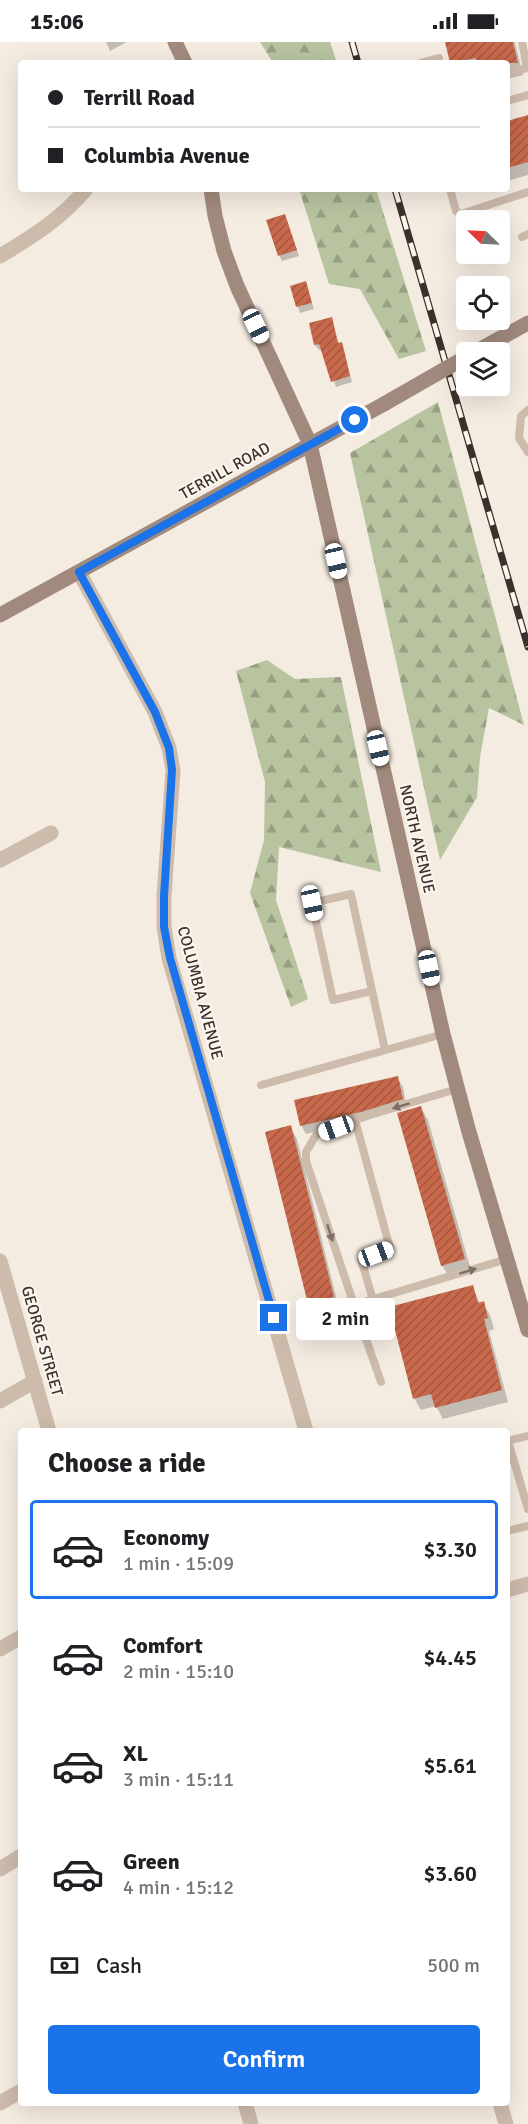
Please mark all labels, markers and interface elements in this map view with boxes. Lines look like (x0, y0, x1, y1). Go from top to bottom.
text: 15:06 (30, 8, 84, 35)
text: Terrill Road (84, 84, 195, 111)
text: Columbia Avenue (84, 142, 250, 169)
north arrow (456, 210, 510, 264)
map controls (456, 210, 510, 396)
button: locate (456, 276, 510, 330)
car (240, 306, 272, 346)
button: layers (456, 342, 510, 396)
route start (341, 406, 368, 433)
street label: TERRILL ROAD (176, 438, 274, 504)
car (323, 541, 349, 581)
car (365, 728, 391, 768)
street label: NORTH AVENUE (395, 783, 439, 895)
car (299, 884, 325, 922)
street label: COLUMBIA AVENUE (173, 924, 227, 1062)
car (416, 949, 442, 987)
one-way arrow (392, 1102, 410, 1111)
car (316, 1113, 356, 1143)
one-way arrow (326, 1224, 335, 1242)
car (356, 1239, 396, 1269)
one-way arrow (459, 1266, 477, 1275)
street label: GEORGE STREET (17, 1283, 67, 1399)
callout: 2 min (295, 1297, 394, 1339)
route end (260, 1304, 287, 1331)
text: 2 min (322, 1306, 369, 1331)
text: Choose a ride (48, 1447, 206, 1480)
icon: car (51, 1523, 105, 1577)
text: Economy (123, 1524, 209, 1551)
text: $3.30 (423, 1536, 477, 1563)
text: 1 min · 15:09 (123, 1551, 234, 1576)
icon: car (51, 1631, 105, 1685)
text: Comfort (123, 1632, 203, 1659)
text: $4.45 (423, 1644, 477, 1671)
text: 2 min · 15:10 (123, 1659, 234, 1684)
icon: car (51, 1739, 105, 1793)
text: XL (123, 1740, 148, 1767)
text: $5.61 (423, 1752, 477, 1779)
text: 3 min · 15:11 (123, 1767, 234, 1792)
icon: car (51, 1847, 105, 1901)
text: Green (123, 1848, 180, 1875)
text: $3.60 (423, 1860, 477, 1887)
text: 4 min · 15:12 (123, 1875, 234, 1900)
icon: cash (48, 1949, 81, 1982)
text: Cash (96, 1952, 142, 1979)
text: 500 m (427, 1953, 480, 1978)
button: Confirm (48, 2025, 480, 2094)

